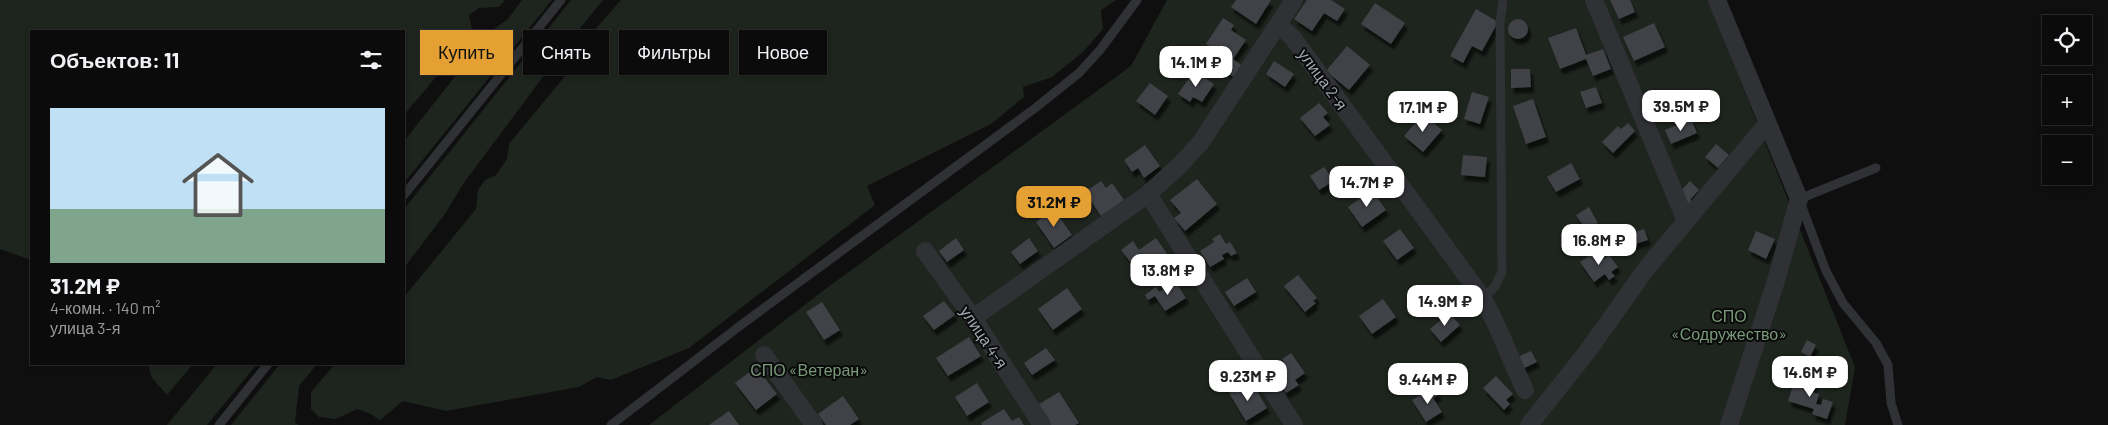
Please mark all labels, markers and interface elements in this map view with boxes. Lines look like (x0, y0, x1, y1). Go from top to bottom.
map controls (2042, 15, 2092, 185)
button: locate (2042, 15, 2092, 65)
chip: Купить (420, 30, 513, 75)
chip: Снять (523, 30, 609, 75)
chip: Фильтры (619, 30, 729, 75)
chip: Новое (739, 30, 827, 75)
street label: улица 2-я (1295, 45, 1352, 113)
icon: filters (357, 46, 385, 74)
pin: 14.1M ₽ (1150, 46, 1242, 88)
text: Объектов: 11 (50, 47, 179, 72)
text: 14.1M ₽ (1170, 52, 1222, 71)
button: + (2042, 75, 2092, 125)
pin: 17.1M ₽ (1377, 90, 1469, 133)
pin: 39.5M ₽ (1635, 90, 1727, 132)
text: 39.5M ₽ (1653, 96, 1709, 115)
text: 17.1M ₽ (1399, 97, 1447, 116)
button: − (2042, 135, 2092, 185)
icon: home (173, 140, 263, 230)
pin: 14.7M ₽ (1321, 166, 1413, 208)
text: 14.7M ₽ (1340, 172, 1394, 191)
pin: 31.2M ₽ (1008, 186, 1100, 228)
text: 31.2M ₽ (1027, 192, 1081, 211)
pin: 16.8M ₽ (1553, 224, 1645, 266)
text: 16.8M ₽ (1572, 230, 1626, 249)
pin: 13.8M ₽ (1122, 254, 1214, 296)
text: 13.8M ₽ (1141, 260, 1195, 279)
text: 31.2M ₽ (50, 273, 120, 298)
pin: 14.9M ₽ (1399, 284, 1491, 327)
text: 14.9M ₽ (1418, 291, 1472, 310)
text: 4-комн. · 140 m² (50, 298, 160, 317)
street label: улица 4-я (957, 302, 1012, 371)
park label: СПО «Содружество» (1671, 306, 1787, 343)
text: улица 3-я (50, 318, 120, 337)
pin: 14.6M ₽ (1764, 356, 1856, 398)
park label: СПО «Ветеран» (750, 360, 868, 379)
pin: 9.23M ₽ (1202, 360, 1294, 402)
pin: 9.44M ₽ (1382, 362, 1474, 405)
text: 14.6M ₽ (1783, 362, 1837, 381)
text: 9.23M ₽ (1220, 366, 1276, 385)
text: 9.44M ₽ (1399, 369, 1457, 388)

